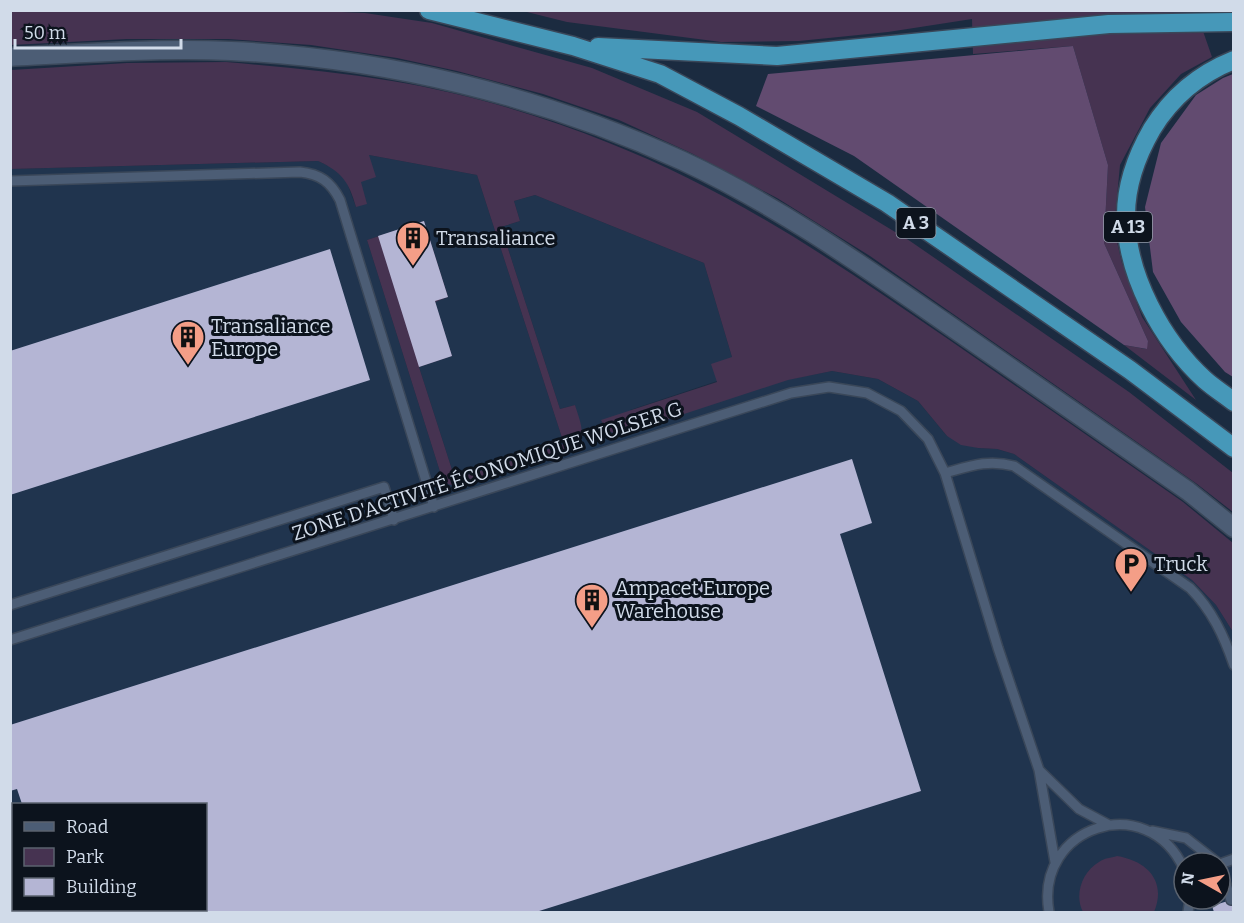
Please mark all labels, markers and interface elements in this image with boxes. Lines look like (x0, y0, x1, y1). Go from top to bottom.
scale bar (15, 12, 182, 50)
text: 50 m (24, 22, 66, 44)
road number: A 3 (896, 208, 936, 238)
road number: A 13 (1104, 212, 1152, 242)
building icon: Transaliance (395, 220, 431, 267)
place label: Transaliance (436, 226, 555, 250)
place label: Transaliance Europe (211, 314, 330, 361)
building icon: Transaliance Europe (170, 319, 206, 366)
street label: ZONE D'ACTIVITÉ ÉCONOMIQUE WOLSER G (289, 396, 685, 546)
parking icon: Truck (1113, 546, 1149, 593)
place label: Truck (1154, 552, 1208, 576)
place label: Ampacet Europe Warehouse (615, 576, 770, 623)
building icon: Ampacet Europe Warehouse (574, 582, 610, 629)
legend (12, 803, 207, 911)
text: Road (66, 816, 109, 838)
text: Park (66, 846, 105, 868)
north arrow (1172, 851, 1232, 911)
text: N (1177, 871, 1198, 886)
text: Building (66, 876, 137, 898)

